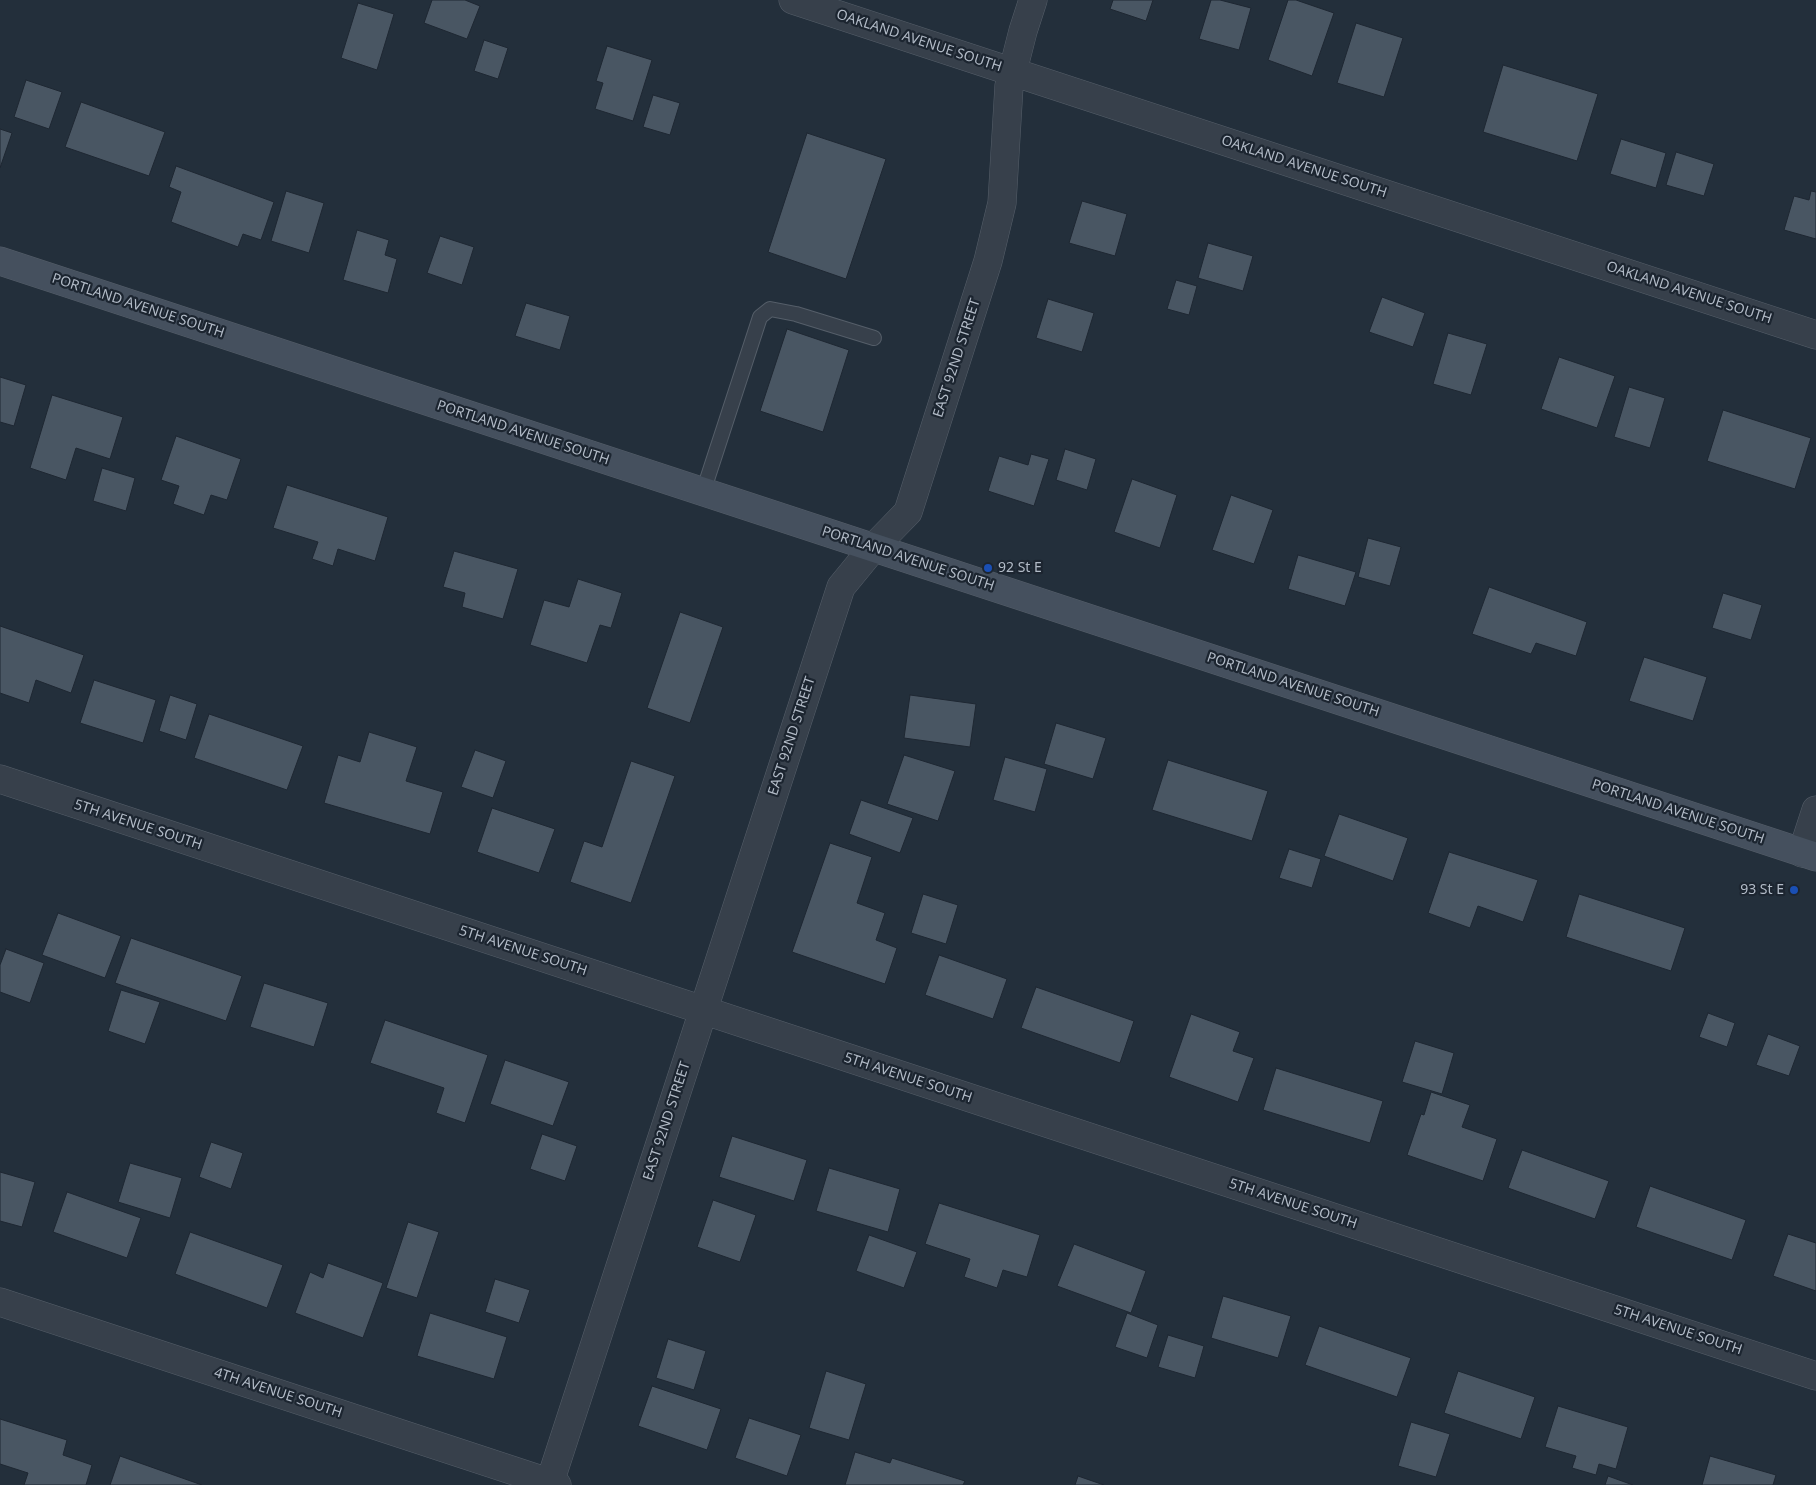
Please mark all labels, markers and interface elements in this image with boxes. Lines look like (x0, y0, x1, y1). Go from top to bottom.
street label: OAKLAND AVENUE SOUTH (834, 6, 1004, 76)
street label: OAKLAND AVENUE SOUTH (1219, 132, 1389, 202)
street label: OAKLAND AVENUE SOUTH (1604, 258, 1774, 328)
street label: PORTLAND AVENUE SOUTH (50, 270, 226, 342)
street label: EAST 92ND STREET (930, 296, 984, 420)
street label: PORTLAND AVENUE SOUTH (435, 397, 611, 469)
street label: PORTLAND AVENUE SOUTH (820, 523, 996, 595)
place label: 92 St E (998, 560, 1042, 576)
marker: 92 St E (982, 562, 994, 574)
street label: PORTLAND AVENUE SOUTH (1205, 649, 1381, 721)
street label: EAST 92ND STREET (765, 674, 819, 798)
street label: PORTLAND AVENUE SOUTH (1590, 776, 1766, 848)
street label: 5TH AVENUE SOUTH (72, 796, 204, 854)
place label: 93 St E (1740, 882, 1784, 898)
marker: 93 St E (1788, 884, 1800, 896)
street label: 5TH AVENUE SOUTH (457, 922, 589, 980)
street label: 5TH AVENUE SOUTH (842, 1049, 974, 1107)
street label: EAST 92ND STREET (640, 1059, 694, 1183)
street label: 5TH AVENUE SOUTH (1227, 1175, 1359, 1233)
street label: 5TH AVENUE SOUTH (1612, 1301, 1744, 1359)
street label: 4TH AVENUE SOUTH (212, 1364, 344, 1422)

